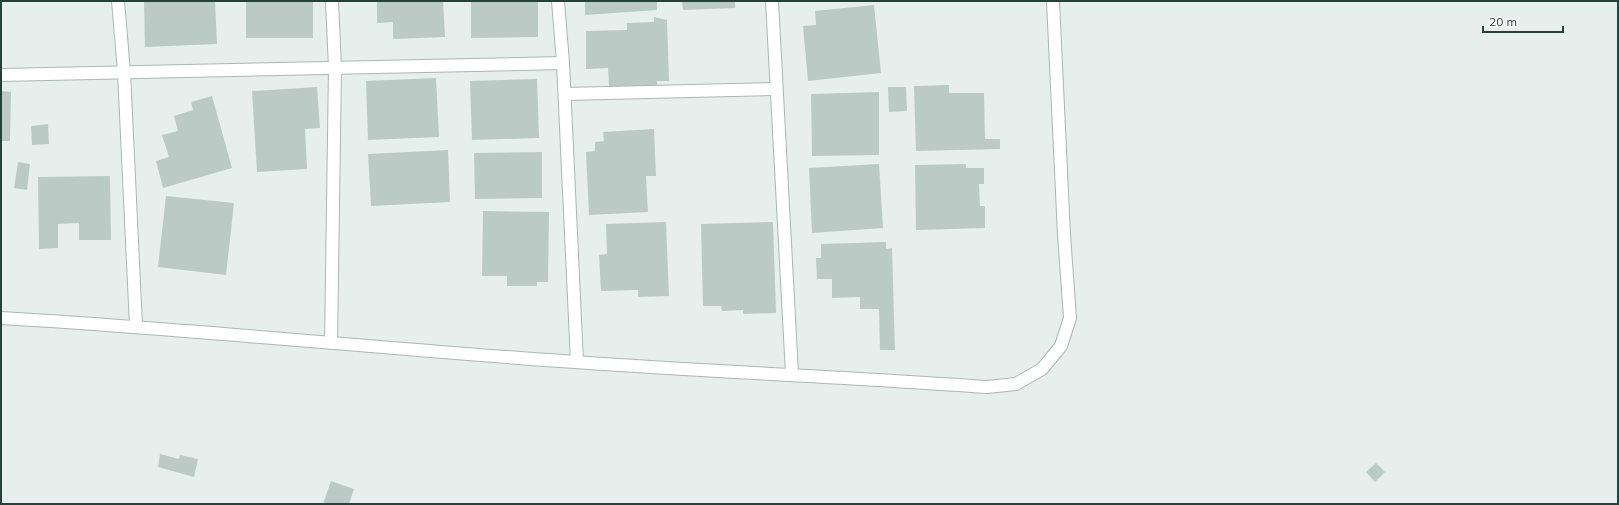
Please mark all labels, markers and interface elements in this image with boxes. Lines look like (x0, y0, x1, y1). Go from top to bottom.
scale bar (1483, 8, 1563, 34)
text: 20 m (1489, 14, 1517, 29)

